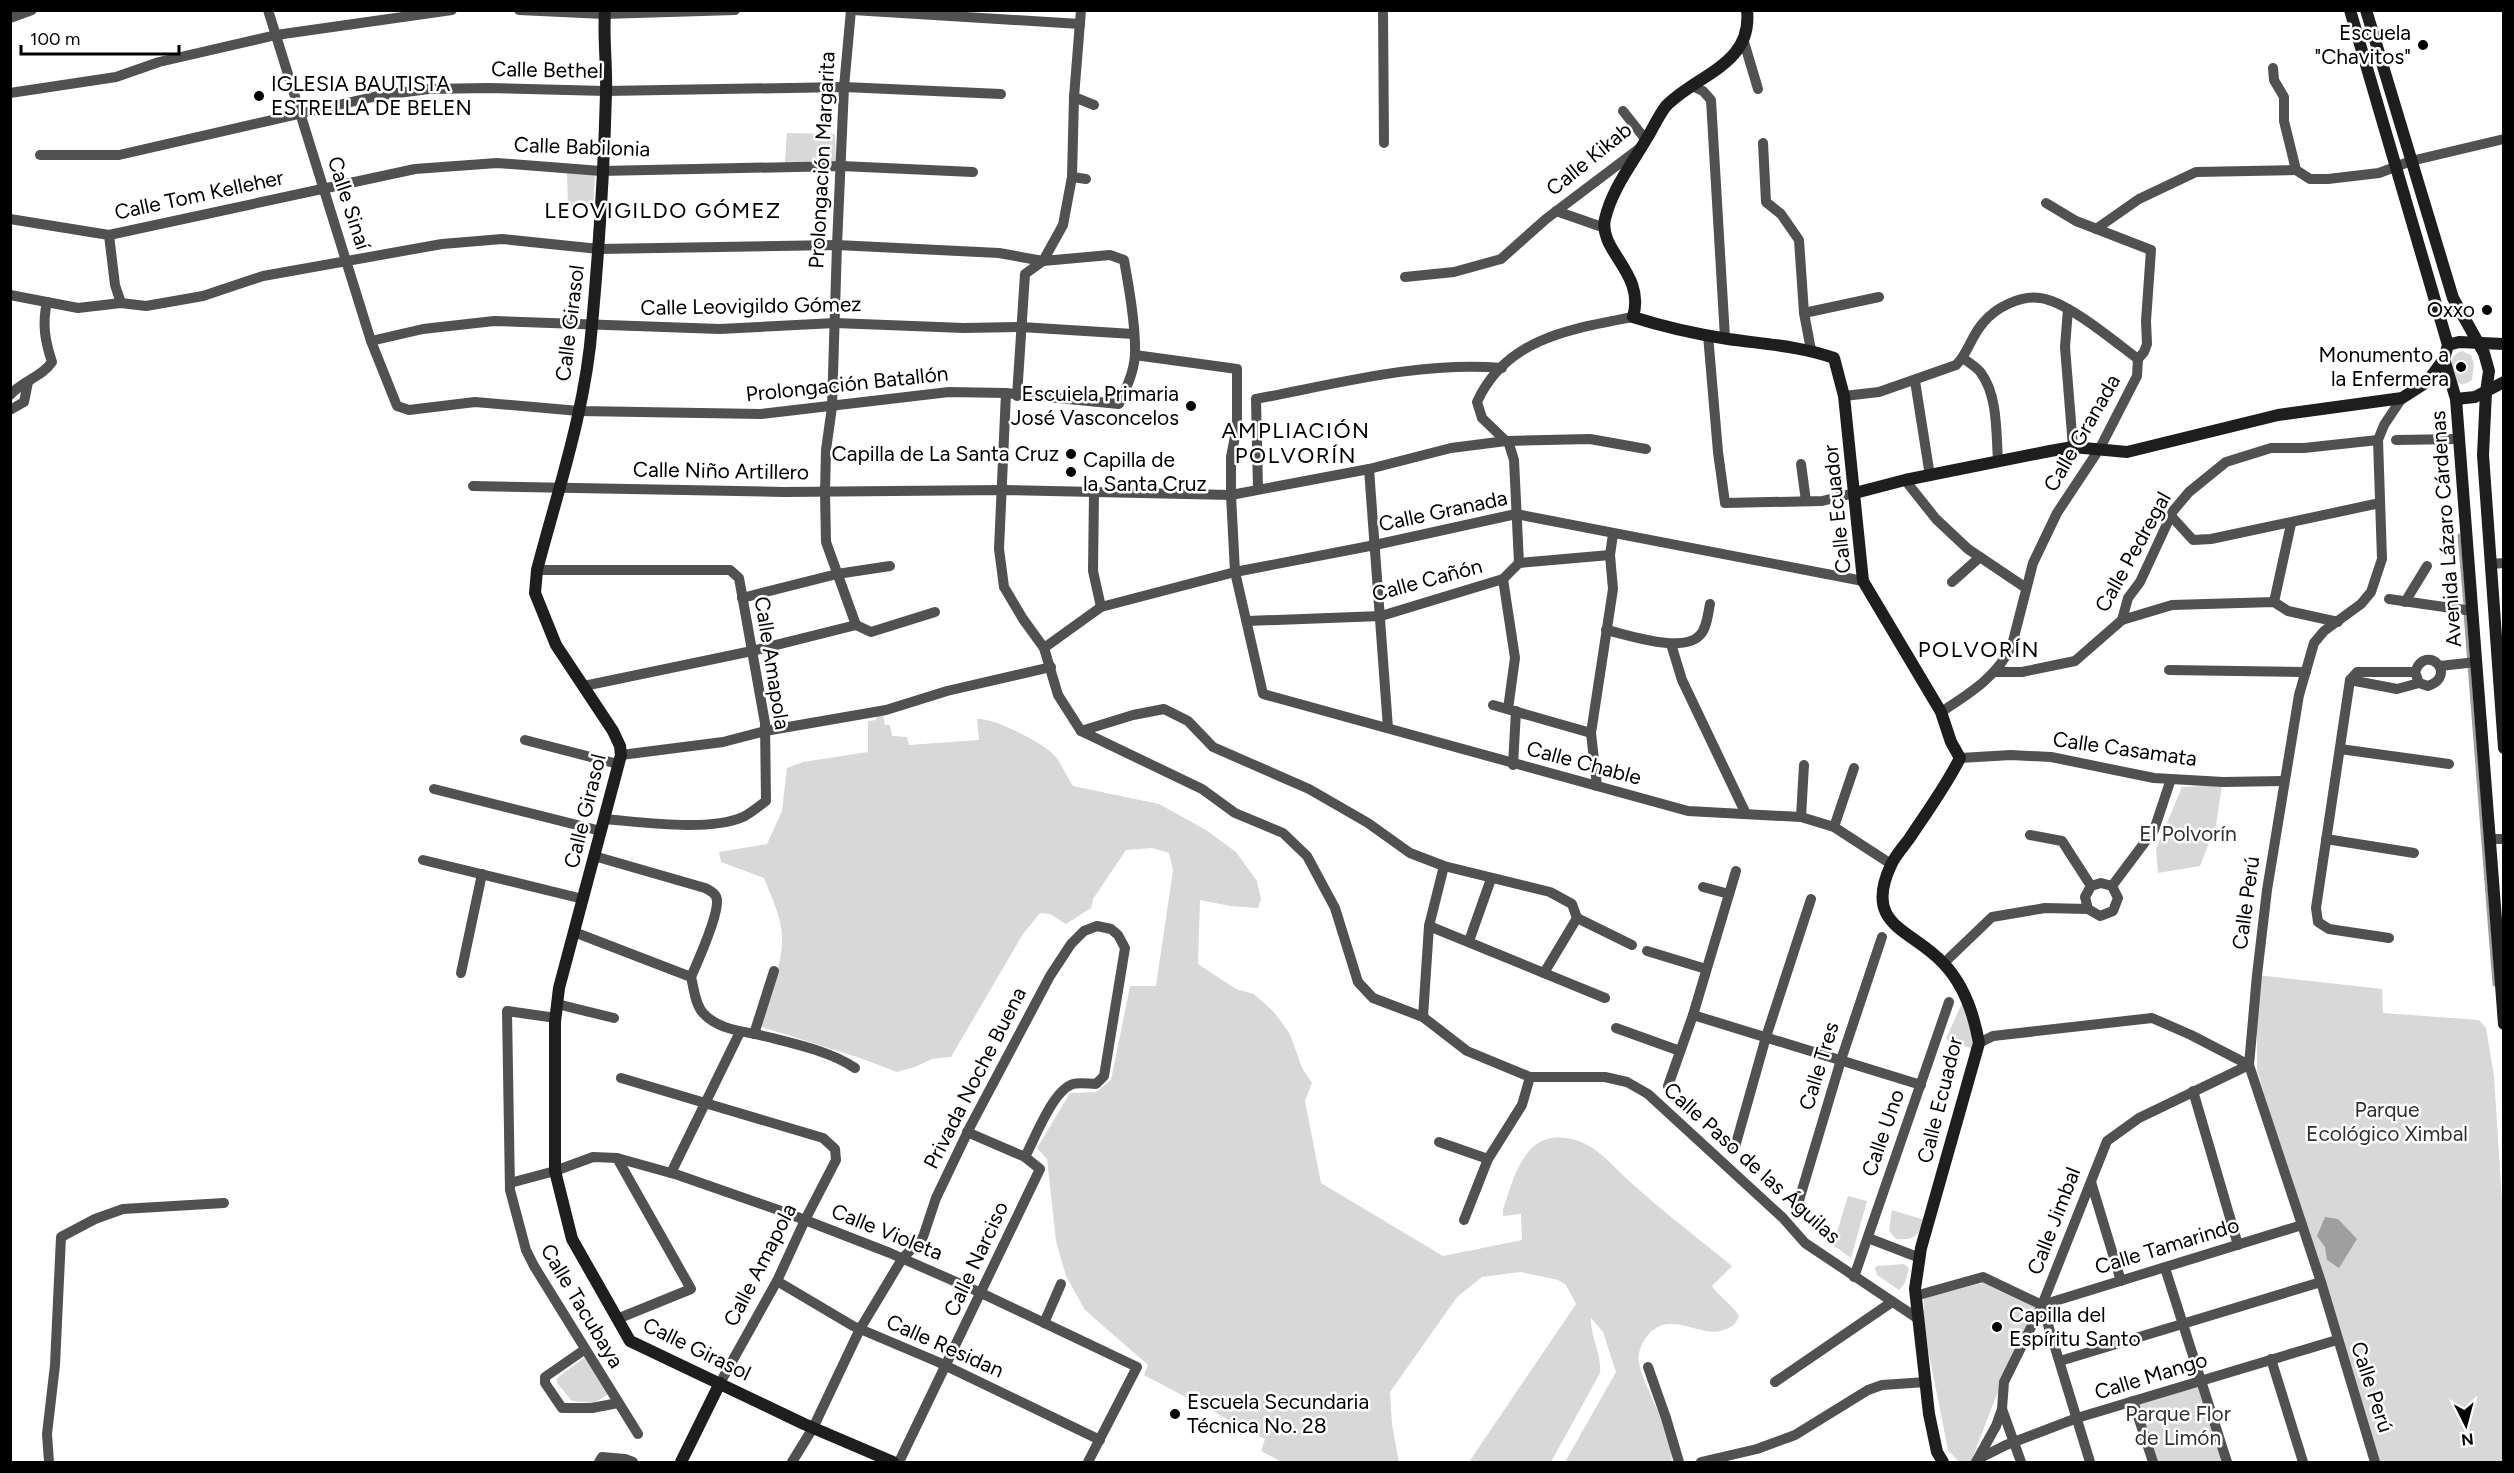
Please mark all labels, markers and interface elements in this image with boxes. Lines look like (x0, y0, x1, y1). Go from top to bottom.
scale bar (21, 18, 178, 56)
place label: Escuela "Chavitos" (2315, 20, 2411, 69)
text: 100 m (30, 28, 80, 50)
marker: Escuela "Chavitos" (2416, 38, 2430, 52)
street label: Prolongación Margarita (803, 51, 840, 269)
street label: Calle Bethel (491, 56, 603, 83)
place label: IGLESIA BAUTISTA ESTRELLA DE BELEN (271, 71, 472, 120)
marker: IGLESIA BAUTISTA ESTRELLA DE BELEN (252, 89, 266, 103)
street label: Calle Kikab (1541, 117, 1636, 201)
street label: Calle Babilonia (513, 132, 651, 161)
street label: Calle Sinaí (323, 153, 377, 254)
street label: Calle Tom Kelleher (112, 164, 286, 225)
district label: LEOVIGILDO GÓMEZ (544, 197, 782, 224)
street label: Calle Girasol (550, 263, 589, 383)
street label: Calle Leovigildo Gómez (640, 291, 862, 320)
place label: Oxxo (2427, 297, 2475, 322)
marker: Oxxo (2480, 303, 2494, 317)
place label: Monumento a la Enfermera (2319, 342, 2449, 391)
street label: Prolongación Batallón (744, 360, 949, 407)
marker: Monumento a la Enfermera (2454, 360, 2468, 374)
street label: Calle Granada (2038, 370, 2125, 496)
place label: Escuiela Primaria José Vasconcelos (1011, 381, 1179, 430)
marker: Escuiela Primaria José Vasconcelos (1184, 399, 1198, 413)
street label: Avenida Lázaro Cárdenas (2425, 410, 2466, 648)
district label: AMPLIACIÓN POLVORÍN (1222, 417, 1371, 469)
place label: Capilla de La Santa Cruz (832, 441, 1059, 466)
street label: Calle Ecuador (1817, 443, 1856, 575)
marker: Capilla de La Santa Cruz (1064, 447, 1078, 461)
place label: Capilla de la Santa Cruz (1083, 447, 1207, 496)
street label: Calle Niño Artillero (633, 456, 809, 485)
marker: Capilla de la Santa Cruz (1064, 465, 1078, 479)
street label: Calle Granada (1376, 485, 1510, 536)
street label: Calle Pedregal (2089, 487, 2176, 616)
street label: Calle Cañón (1369, 553, 1485, 606)
street label: Calle Amapola (750, 595, 795, 731)
district label: POLVORÍN (1918, 636, 2040, 663)
street label: Calle Casamata (2051, 726, 2199, 771)
street label: Calle Chable (1524, 735, 1644, 790)
street label: Calle Girasol (558, 751, 611, 871)
park label: El Polvorín (2139, 821, 2237, 846)
street label: Calle Perú (2227, 855, 2264, 951)
street label: Privada Noche Buena (918, 983, 1031, 1173)
street label: Calle Tres (1793, 1019, 1844, 1113)
street label: Calle Ecuador (1912, 1034, 1967, 1166)
street label: Calle Paso de las Águilas (1659, 1077, 1846, 1249)
street label: Calle Uno (1856, 1086, 1909, 1180)
park label: Parque Ecológico Ximbal (2306, 1097, 2468, 1146)
street label: Calle Jimbal (2022, 1164, 2085, 1278)
street label: Calle Narciso (938, 1197, 1013, 1320)
street label: Calle Violeta (828, 1198, 947, 1265)
street label: Calle Amapola (718, 1199, 801, 1330)
street label: Calle Tamarindo (2092, 1212, 2242, 1279)
street label: Calle Tacubaya (536, 1239, 629, 1372)
place label: Capilla del Espíritu Santo (2009, 1302, 2141, 1351)
street label: Calle Residan (883, 1309, 1008, 1383)
street label: Calle Girasol (639, 1312, 755, 1385)
marker: Capilla del Espíritu Santo (1990, 1320, 2004, 1334)
street label: Calle Perú (2346, 1338, 2399, 1435)
street label: Calle Mango (2092, 1347, 2210, 1404)
place label: Escuela Secundaria Técnica No. 28 (1187, 1389, 1369, 1438)
north arrow (2436, 1395, 2496, 1455)
park label: Parque Flor de Limón (2125, 1401, 2231, 1450)
marker: Escuela Secundaria Técnica No. 28 (1168, 1407, 1182, 1421)
text: N (2460, 1429, 2475, 1450)

